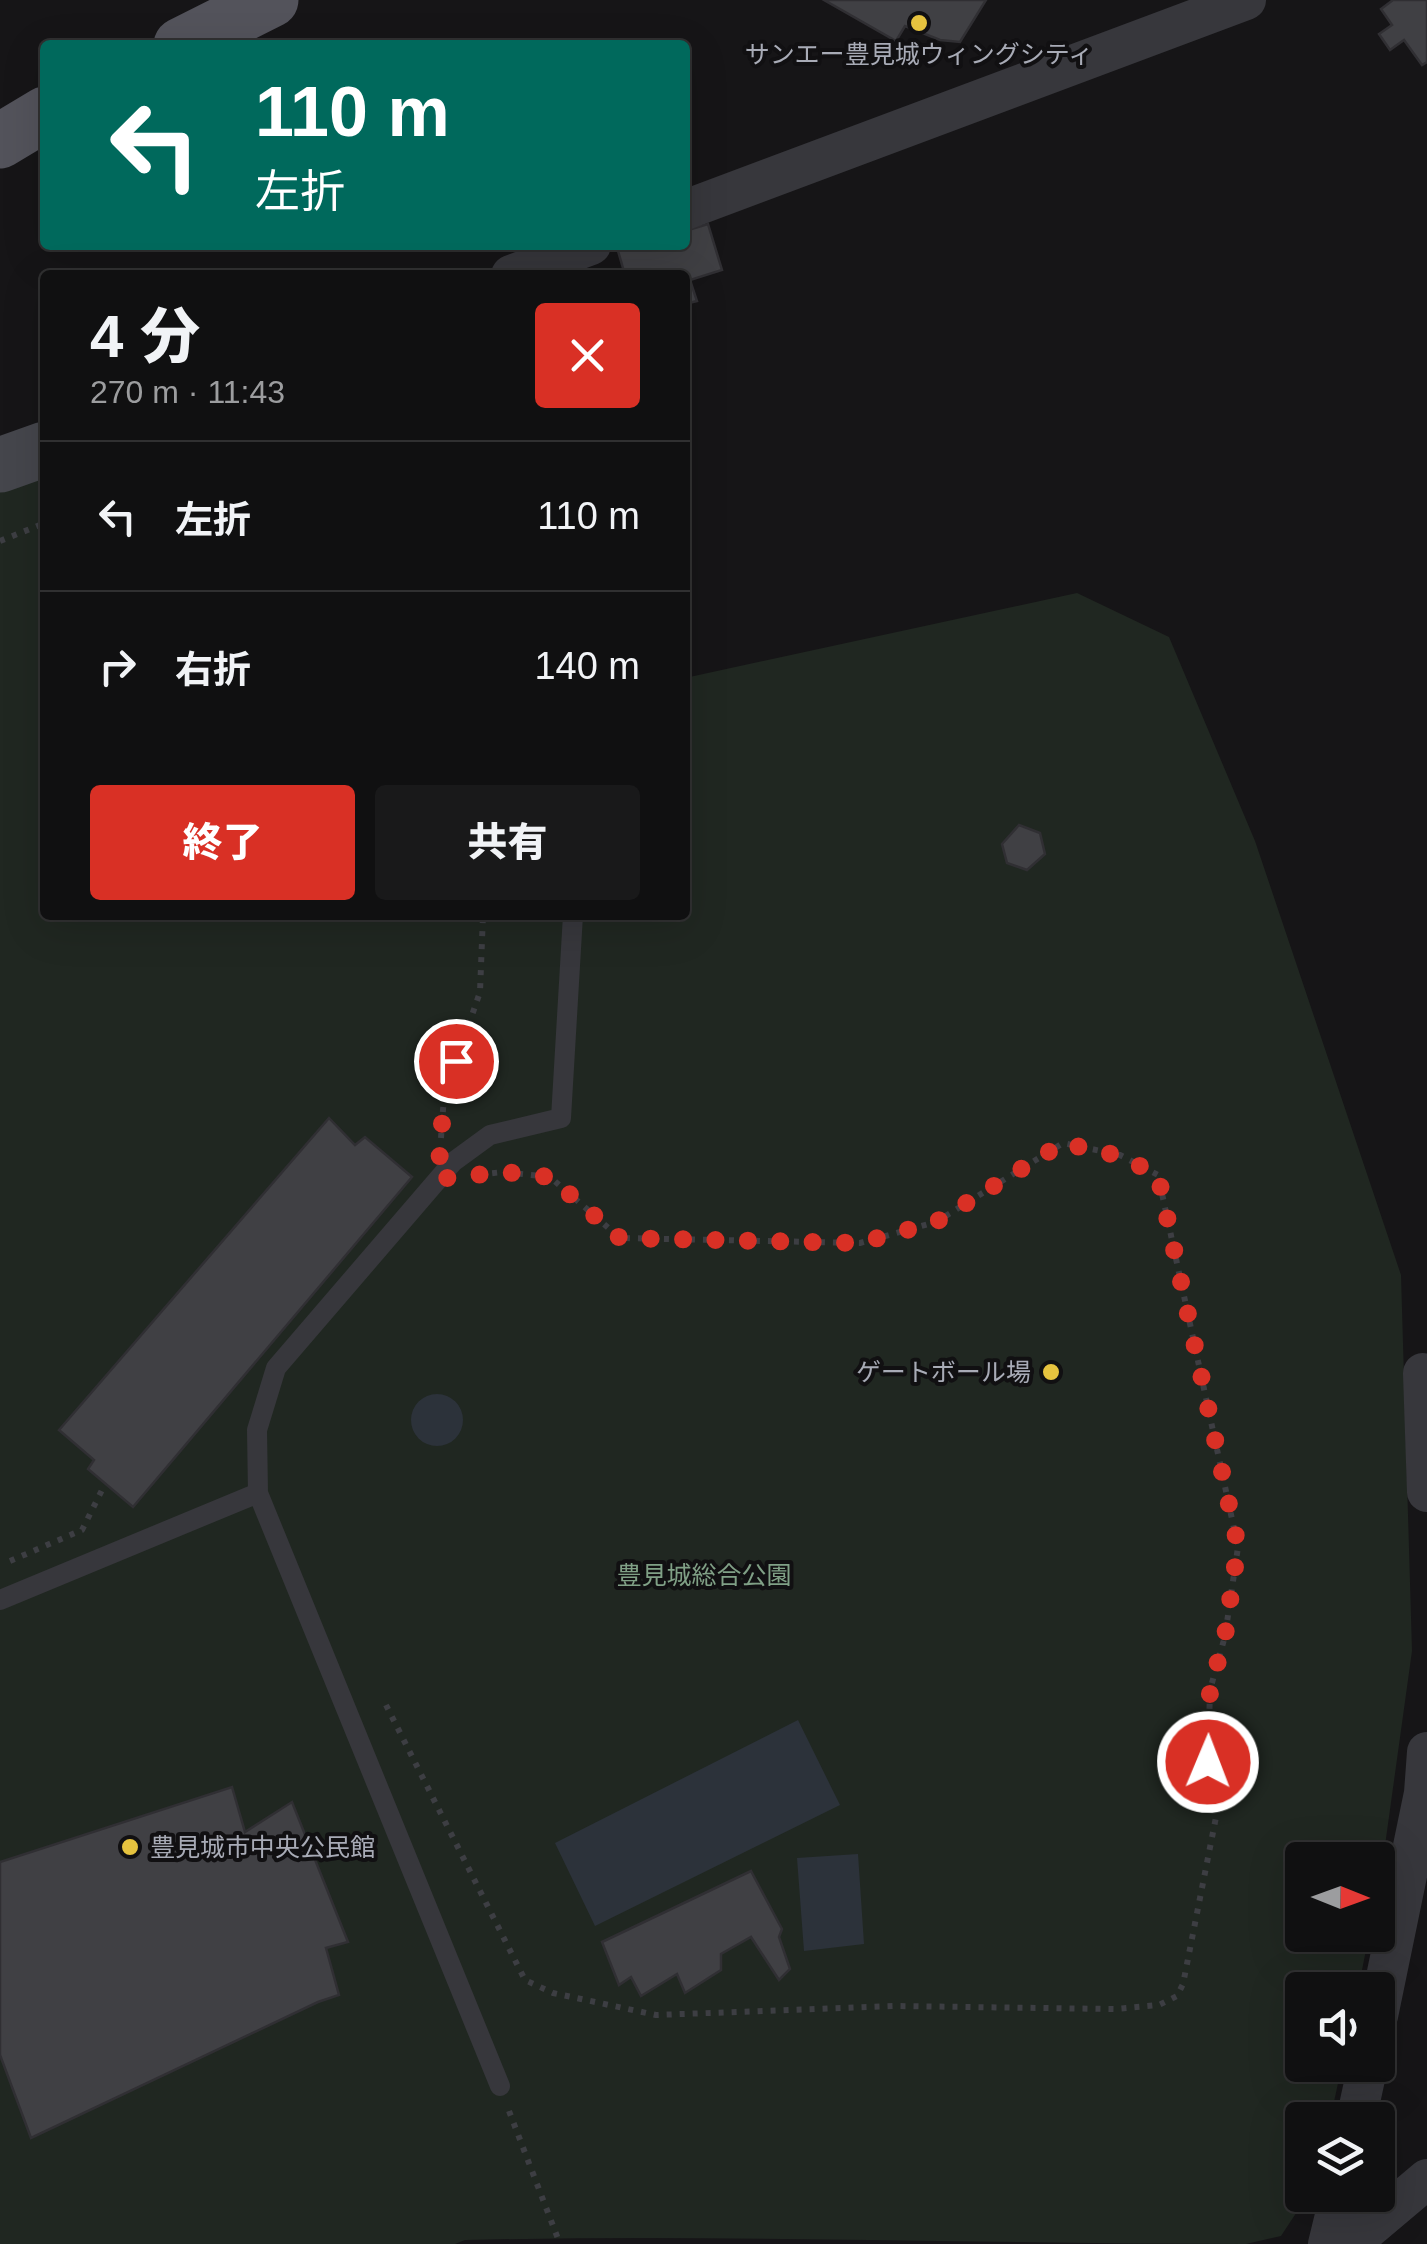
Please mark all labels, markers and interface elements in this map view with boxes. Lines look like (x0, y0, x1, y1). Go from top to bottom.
marker: サンエー豊見城ウィングシティ (908, 12, 930, 34)
place label: サンエー豊見城ウィングシティ (745, 40, 1093, 68)
text: 110 m (255, 73, 450, 151)
icon: left (90, 80, 220, 210)
text: 左折 (255, 166, 345, 217)
text: 4 分 (90, 303, 200, 370)
button: close (535, 303, 640, 408)
text: 270 m · 11:43 (90, 374, 285, 410)
icon: left (90, 489, 145, 544)
text: 110 m (537, 495, 640, 537)
text: 左折 (175, 499, 251, 541)
icon: right (90, 639, 145, 694)
text: 140 m (534, 645, 640, 687)
text: 右折 (175, 649, 251, 691)
button: 終了 (90, 785, 355, 900)
button: 共有 (375, 785, 640, 900)
pin (414, 1019, 499, 1104)
icon: arrive (429, 1034, 484, 1089)
place label: ゲートボール場 (856, 1358, 1031, 1386)
marker: ゲートボール場 (1040, 1361, 1062, 1383)
park label: 豊見城総合公園 (616, 1561, 792, 1589)
position arrow (1156, 1710, 1260, 1814)
place label: 豊見城市中央公民館 (150, 1833, 375, 1861)
marker: 豊見城市中央公民館 (119, 1836, 141, 1858)
north arrow (1285, 1842, 1395, 1952)
map controls (1285, 1842, 1395, 2212)
button: sound (1285, 1972, 1395, 2082)
button: layers (1285, 2102, 1395, 2212)

